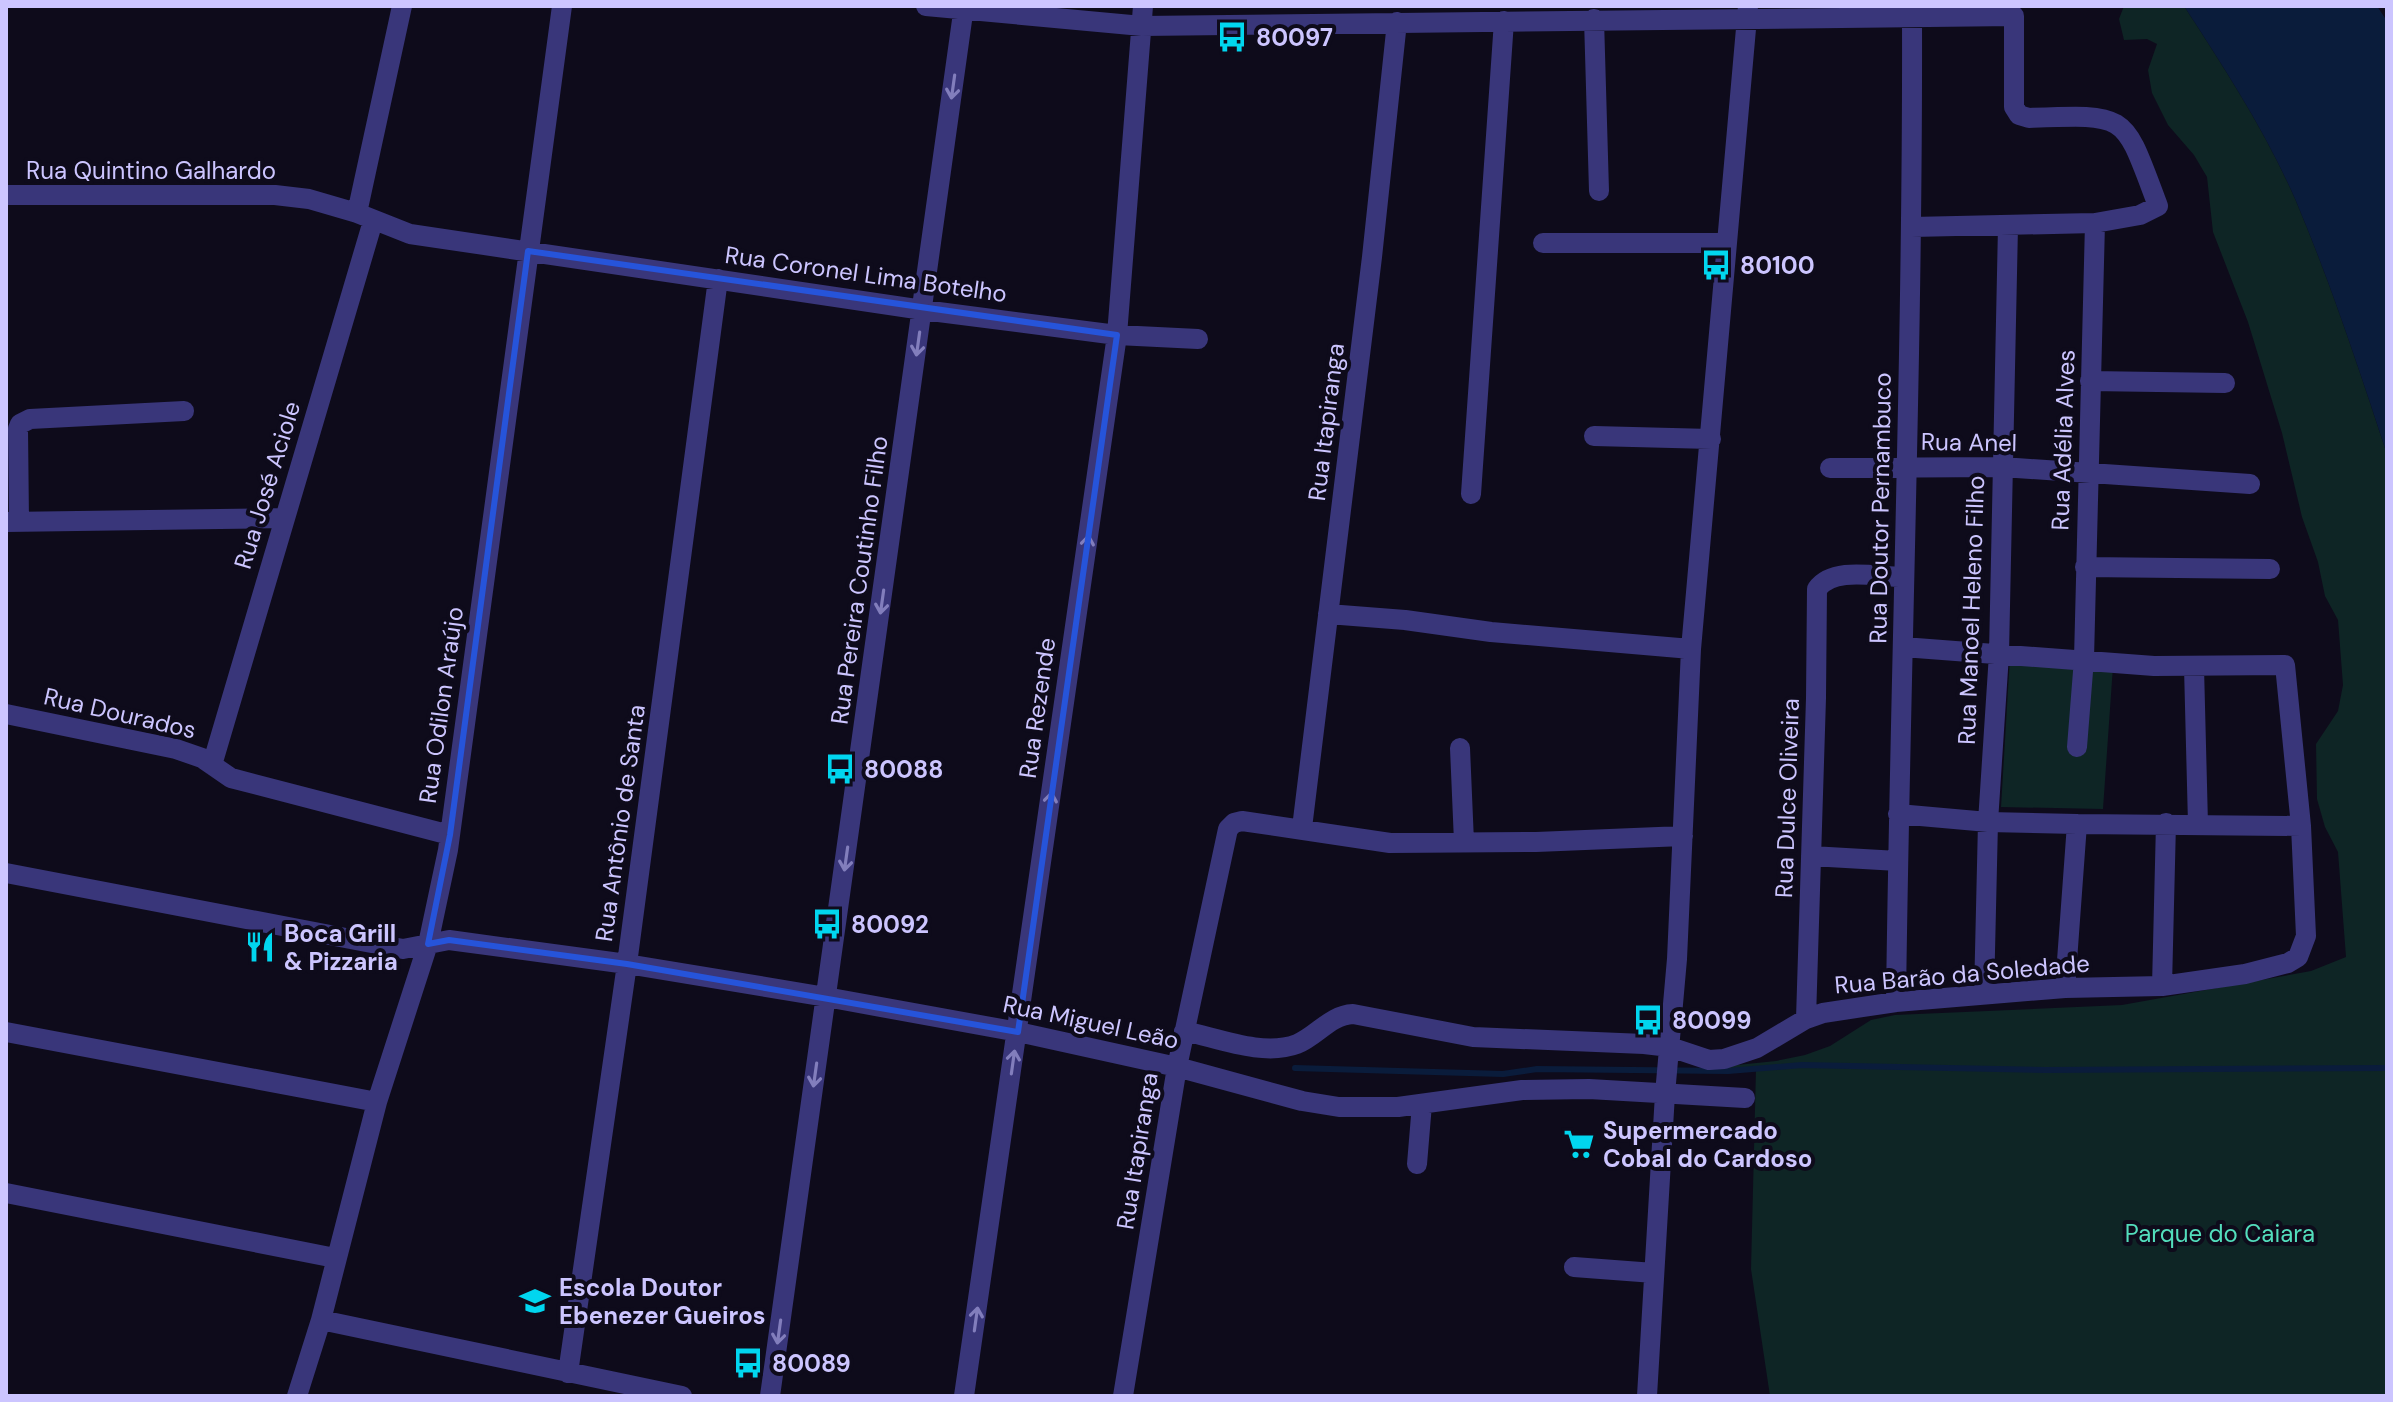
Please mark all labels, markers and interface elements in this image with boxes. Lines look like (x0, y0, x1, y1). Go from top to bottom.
bus stop icon: 80097 (1215, 20, 1249, 54)
place label: 80097 (1256, 22, 1333, 53)
one-way arrow (945, 74, 960, 99)
street label: Rua Quintino Galhardo (26, 155, 276, 186)
street label: Rua Coronel Lima Botelho (723, 239, 1009, 309)
bus stop icon: 80100 (1699, 248, 1733, 282)
place label: 80100 (1740, 250, 1815, 281)
one-way arrow (910, 331, 925, 357)
street label: Rua Itapiranga (1301, 341, 1351, 503)
street label: Rua Adélia Alves (2044, 349, 2082, 531)
street label: Rua Doutor Pernambuco (1862, 372, 1898, 644)
street label: Rua José Aciole (227, 397, 307, 573)
street label: Rua Anel (1921, 426, 2017, 458)
street label: Rua Pereira Coutinho Filho (823, 434, 895, 726)
street label: Rua Manoel Heleno Filho (1951, 475, 1991, 745)
one-way arrow (1080, 535, 1095, 560)
one-way arrow (874, 589, 889, 614)
street label: Rua Odilon Araújo (412, 605, 470, 805)
street label: Rua Rezende (1012, 636, 1062, 780)
street label: Rua Dourados (41, 680, 199, 746)
street label: Rua Dulce Oliveira (1768, 698, 1806, 898)
street label: Rua Antônio de Santa (588, 703, 652, 943)
bus stop icon: 80088 (823, 752, 857, 786)
place label: 80088 (864, 754, 943, 785)
one-way arrow (1043, 792, 1058, 817)
one-way arrow (838, 846, 853, 871)
bus stop icon: 80092 (810, 907, 844, 941)
place label: 80092 (851, 909, 929, 940)
place label: Boca Grill & Pizzaria (284, 918, 398, 977)
restaurant icon: Boca Grill & Pizzaria (243, 930, 277, 964)
street label: Rua Barão da Soledade (1833, 947, 2091, 1001)
street label: Rua Miguel Leão (1000, 988, 1182, 1056)
bus stop icon: 80099 (1631, 1003, 1665, 1037)
place label: 80099 (1672, 1005, 1751, 1036)
one-way arrow (1006, 1049, 1021, 1075)
one-way arrow (807, 1061, 822, 1087)
street label: Rua Itapiranga (1109, 1070, 1165, 1232)
place label: Supermercado Cobal do Cardoso (1603, 1115, 1812, 1174)
supermarket icon: Supermercado Cobal do Cardoso (1562, 1127, 1596, 1161)
park label: Parque do Caiara (2125, 1218, 2315, 1249)
place label: Escola Doutor Ebenezer Gueiros (559, 1272, 766, 1331)
school or university icon: Escola Doutor Ebenezer Gueiros (518, 1284, 552, 1318)
one-way arrow (969, 1307, 984, 1332)
one-way arrow (771, 1319, 786, 1344)
bus stop icon: 80089 (731, 1346, 765, 1380)
place label: 80089 (772, 1348, 851, 1379)

